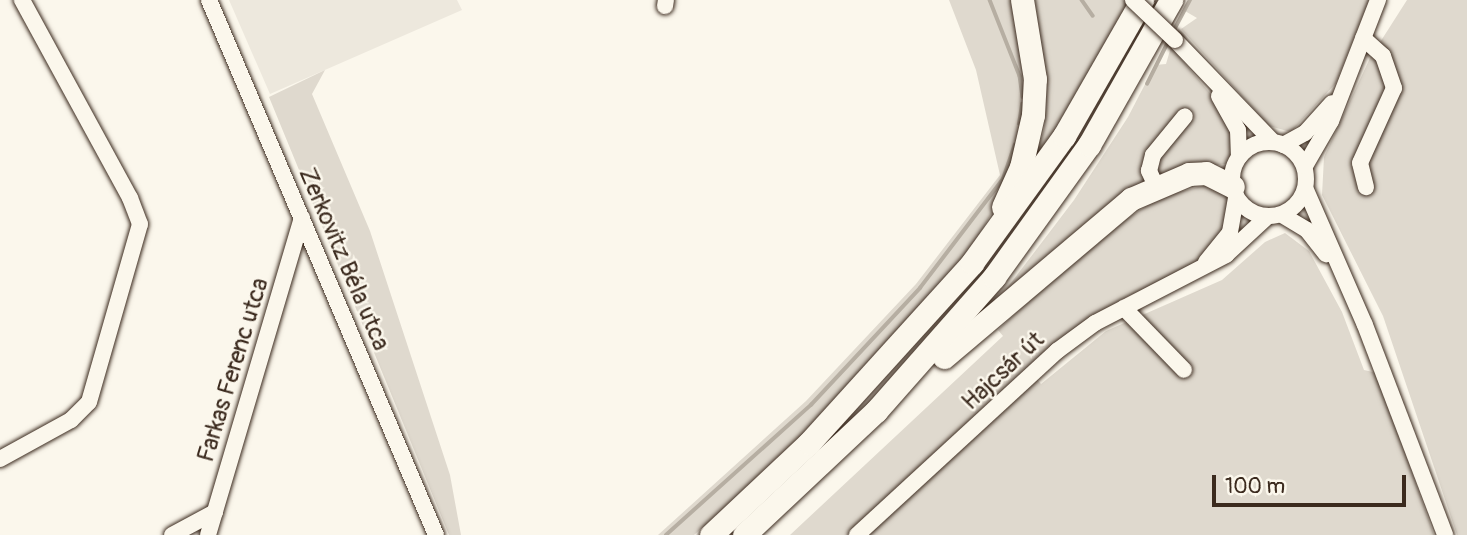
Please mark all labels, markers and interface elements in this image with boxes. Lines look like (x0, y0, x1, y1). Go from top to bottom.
street label: Zerkovitz Béla utca (293, 163, 395, 355)
street label: Farkas Ferenc utca (191, 275, 275, 465)
street label: Hajcsár út (956, 326, 1050, 416)
scale bar (1215, 462, 1409, 506)
text: 100 m (1225, 473, 1285, 500)

